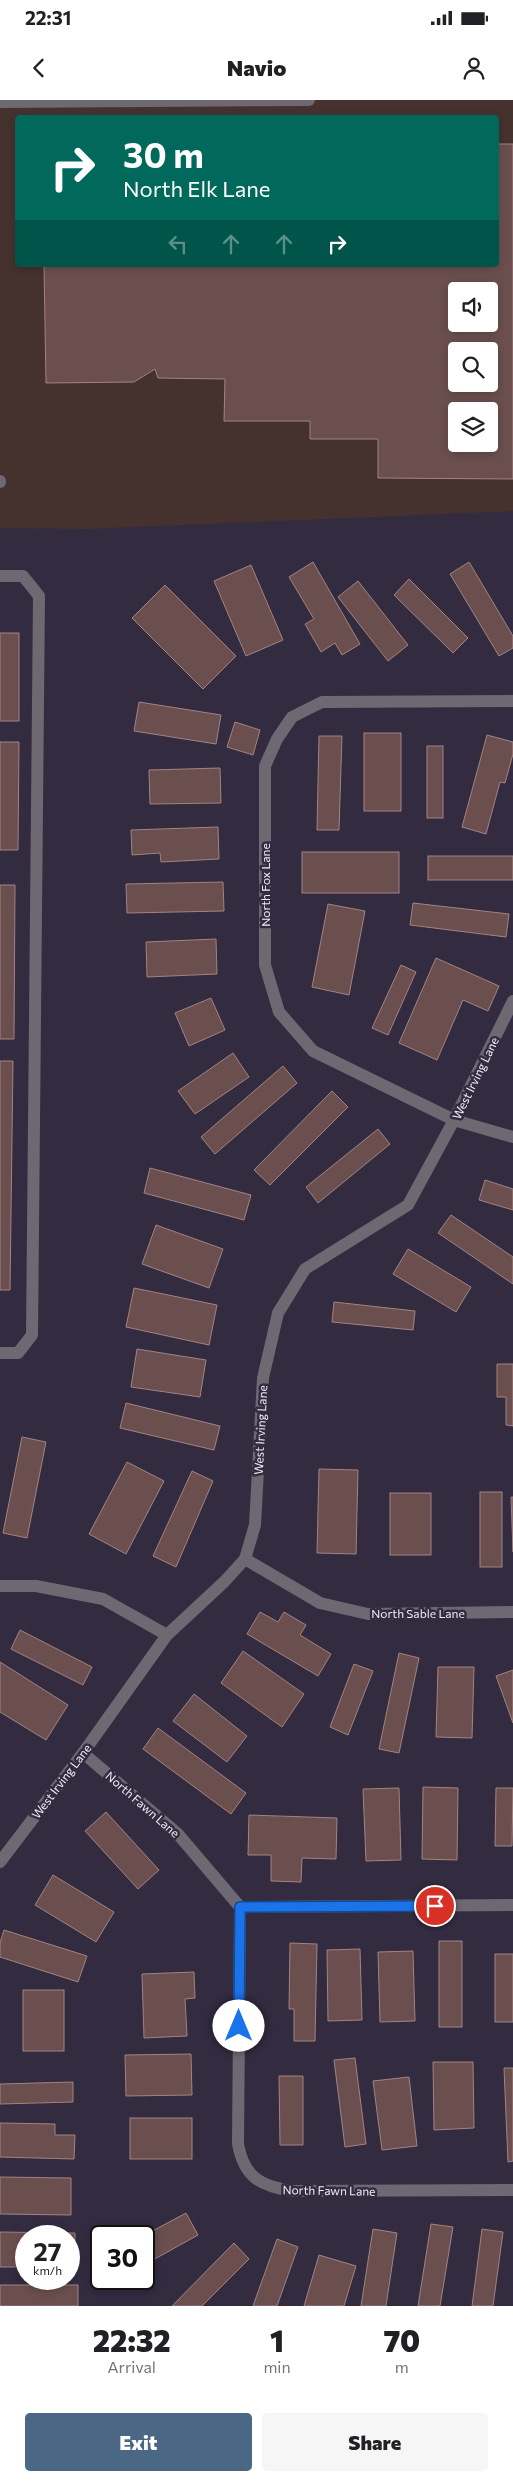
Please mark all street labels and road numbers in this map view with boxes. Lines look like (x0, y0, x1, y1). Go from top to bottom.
street label: North Fox Lane (258, 843, 272, 927)
street label: West Irving Lane (449, 1035, 501, 1121)
street label: West Irving Lane (251, 1385, 269, 1475)
street label: North Sable Lane (371, 1606, 465, 1620)
street label: West Irving Lane (28, 1741, 94, 1821)
street label: North Fawn Lane (103, 1768, 183, 1840)
street label: North Fawn Lane (282, 2182, 376, 2198)

